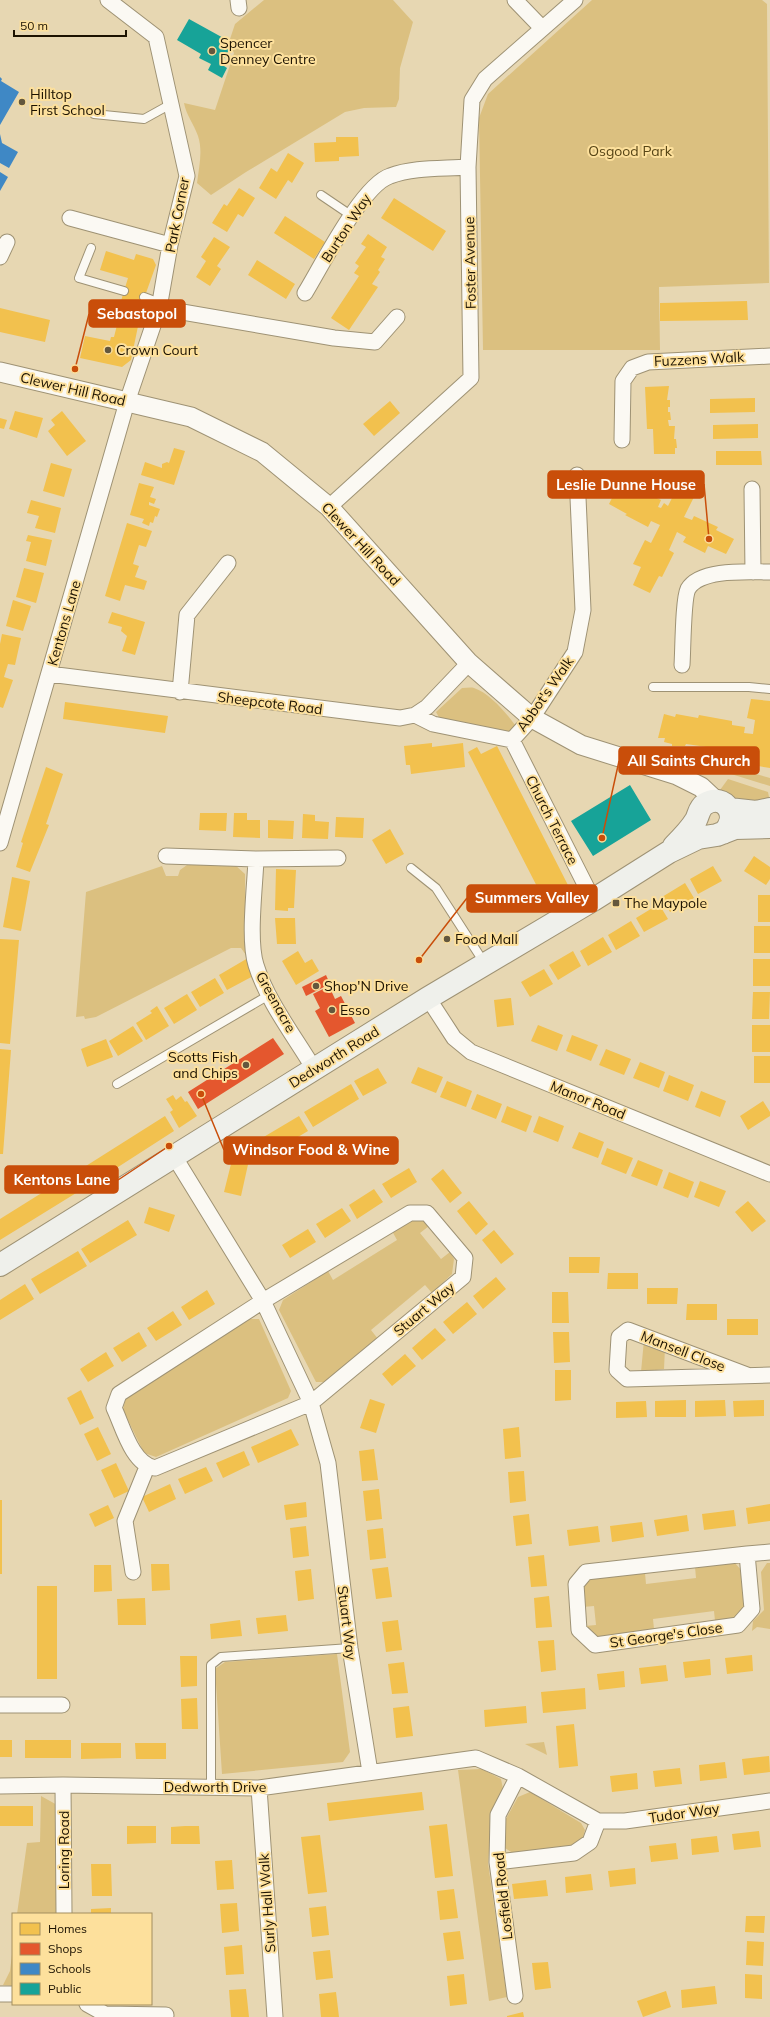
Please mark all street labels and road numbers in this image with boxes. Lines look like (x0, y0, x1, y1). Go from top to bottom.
street label: Park Corner (161, 175, 193, 254)
street label: Burton Way (317, 190, 375, 266)
street label: Foster Avenue (460, 217, 480, 309)
street label: Fuzzens Walk (653, 348, 745, 370)
street label: Clewer Hill Road (19, 368, 127, 410)
street label: Clewer Hill Road (318, 499, 404, 589)
street label: Kentons Lane (43, 578, 85, 668)
street label: Abbot's Walk (513, 652, 578, 735)
street label: Sheepcote Road (216, 688, 324, 718)
street label: Church Terrace (522, 772, 582, 868)
street label: Greenacre (252, 969, 300, 1035)
street label: Dedworth Road (286, 1022, 382, 1092)
street label: Manor Road (548, 1077, 628, 1123)
street label: Stuart Way (390, 1278, 459, 1340)
street label: Mansell Close (638, 1327, 728, 1375)
street label: Stuart Way (334, 1585, 361, 1662)
street label: St George's Close (609, 1618, 723, 1652)
street label: Dedworth Drive (164, 1778, 266, 1796)
street label: Tudor Way (648, 1799, 721, 1827)
street label: Loring Road (55, 1811, 73, 1889)
street label: Losfield Road (489, 1851, 517, 1941)
street label: Surly Hall Walk (254, 1852, 279, 1953)

